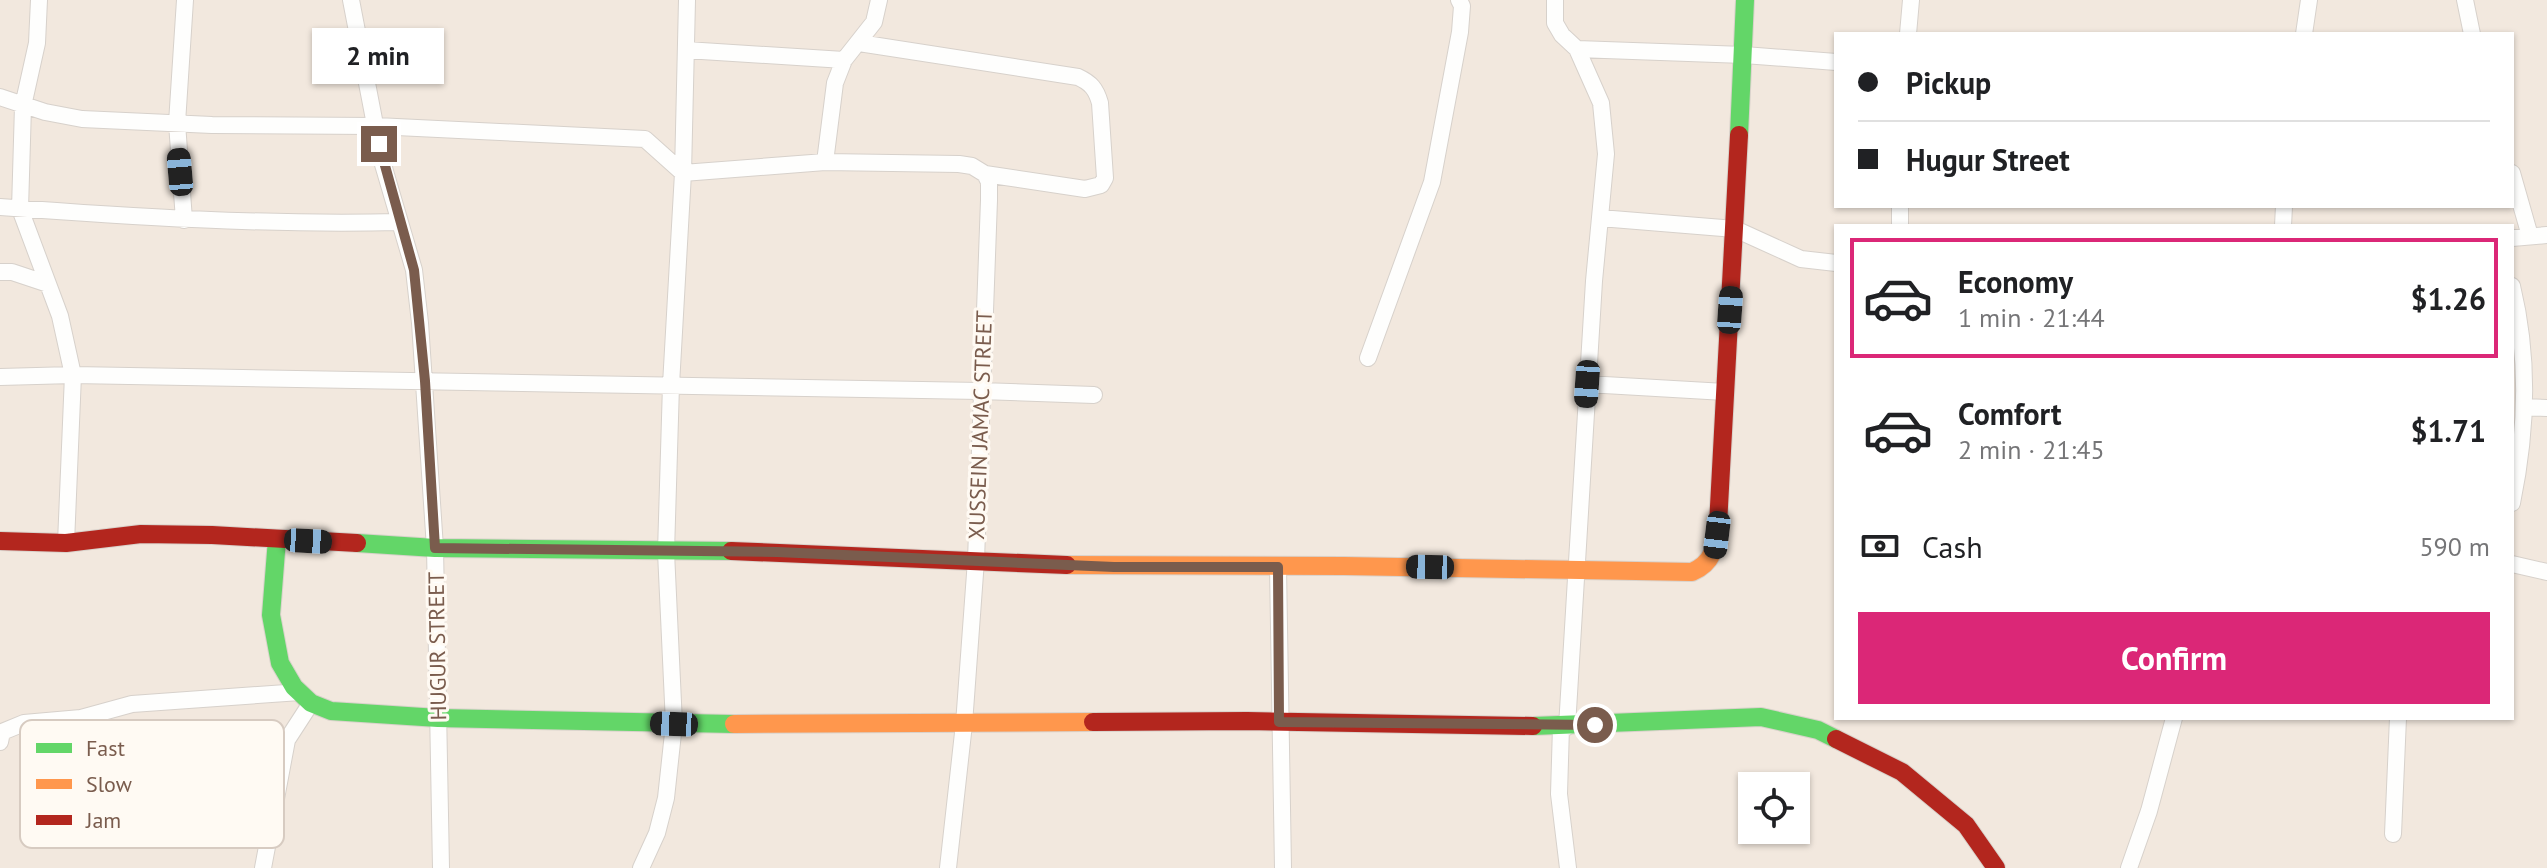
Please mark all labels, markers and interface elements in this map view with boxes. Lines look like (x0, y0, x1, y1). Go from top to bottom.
callout: 2 min (313, 28, 445, 84)
text: 2 min (346, 39, 410, 72)
text: Pickup (1906, 63, 1991, 102)
route end (361, 126, 397, 162)
text: Hugur Street (1906, 140, 2070, 179)
car (166, 147, 194, 197)
icon: car (1862, 262, 1934, 334)
text: Economy (1958, 262, 2073, 301)
text: $1.26 (2411, 279, 2486, 318)
car (1716, 285, 1744, 335)
text: 1 min · 21:44 (1958, 301, 2105, 334)
street label: XUSSEIN JAMAC STREET (962, 310, 998, 540)
car (1573, 359, 1601, 409)
icon: car (1862, 394, 1934, 466)
text: Comfort (1958, 394, 2061, 433)
text: $1.71 (2411, 411, 2486, 450)
text: 2 min · 21:45 (1958, 433, 2105, 466)
car (1702, 510, 1732, 560)
icon: cash (1858, 524, 1902, 568)
text: Cash (1922, 527, 1983, 566)
car (283, 528, 333, 554)
text: 590 m (2419, 530, 2490, 563)
car (1406, 555, 1454, 579)
street label: HUGUR STREET (422, 571, 452, 721)
button: Confirm (1858, 612, 2490, 704)
route start (1577, 707, 1613, 743)
car (650, 711, 698, 737)
legend (20, 720, 284, 848)
text: Fast (86, 734, 126, 762)
text: Slow (86, 770, 132, 798)
map controls (1738, 772, 1810, 844)
button: locate (1738, 772, 1810, 844)
text: Jam (85, 806, 121, 834)

